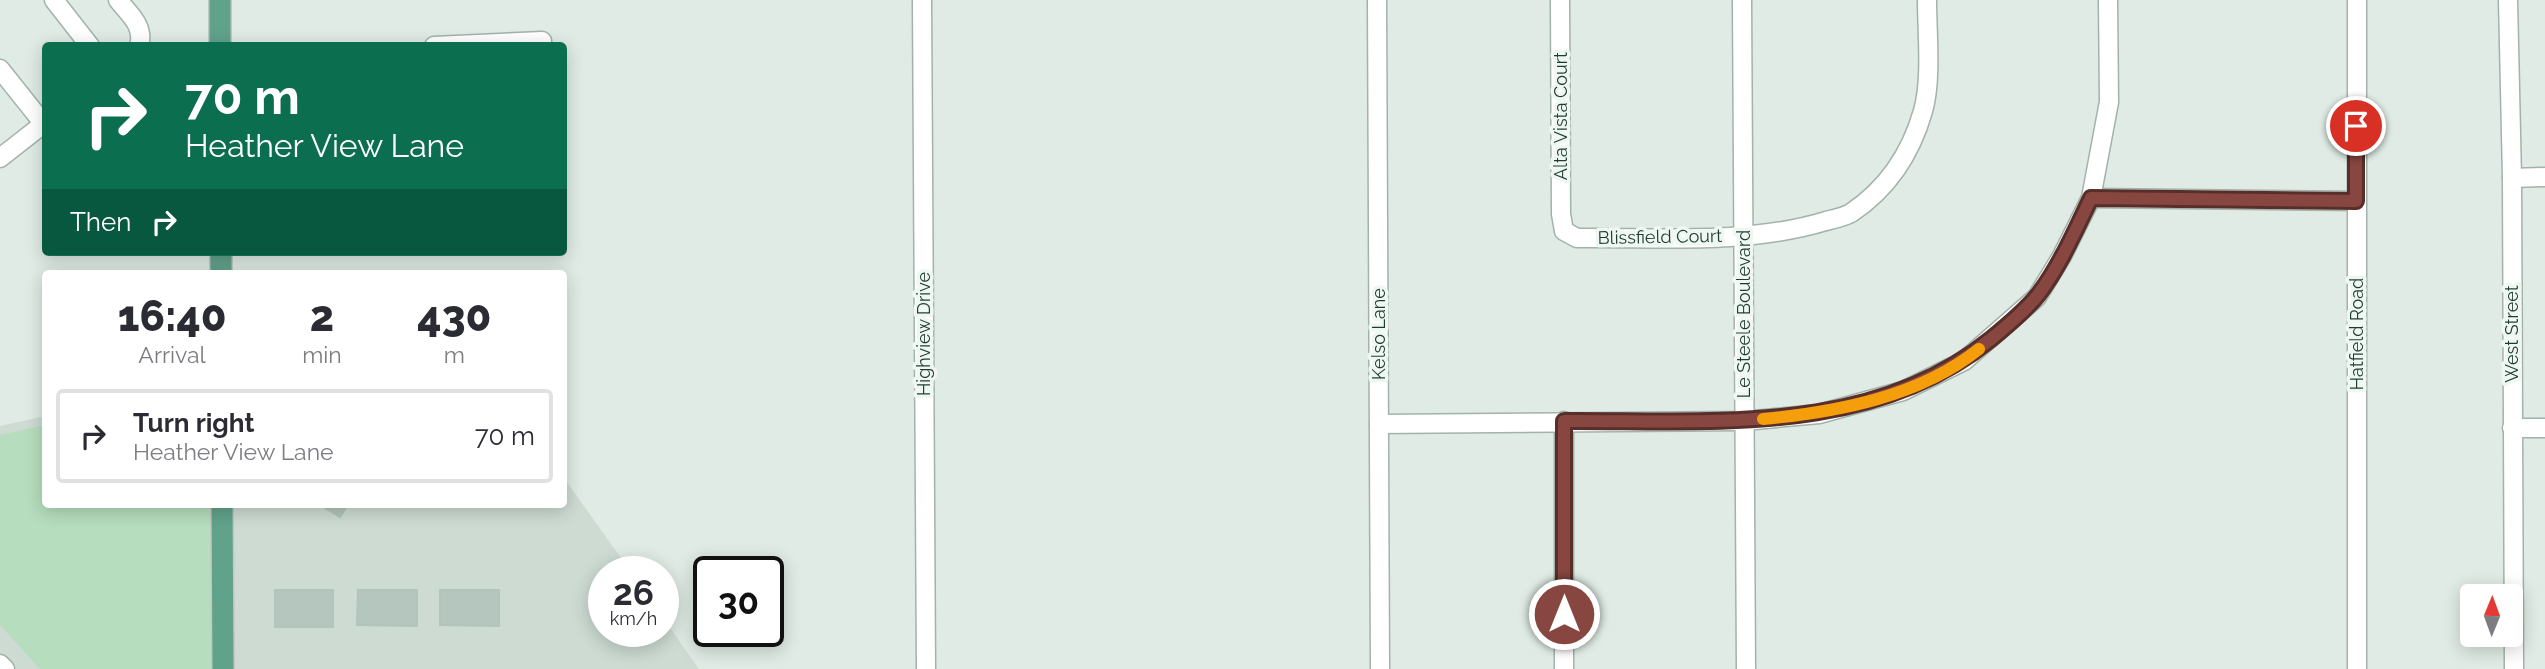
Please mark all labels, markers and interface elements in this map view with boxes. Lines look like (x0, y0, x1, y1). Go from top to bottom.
street label: Alta Vista Court (1550, 52, 1571, 180)
text: 70 m (185, 68, 300, 125)
icon: right (70, 70, 161, 161)
pin (2326, 96, 2386, 156)
icon: arrive (2337, 107, 2375, 145)
text: Heather View Lane (185, 127, 464, 164)
icon: right (145, 203, 183, 241)
text: Then (70, 207, 131, 237)
street label: Blissfield Court (1598, 225, 1722, 248)
street label: Le Steele Boulevard (1733, 230, 1754, 398)
street label: Highview Drive (913, 272, 934, 396)
street label: Hatfield Road (2346, 278, 2367, 390)
street label: West Street (2501, 285, 2522, 383)
street label: Kelso Lane (1368, 288, 1389, 380)
text: 16:40 (118, 292, 227, 341)
text: 2 (310, 292, 334, 341)
text: 430 (417, 292, 491, 341)
text: Arrival (138, 341, 206, 368)
text: min (302, 341, 342, 368)
text: m (444, 341, 465, 368)
text: Turn right (133, 408, 254, 438)
icon: right (74, 417, 112, 455)
text: 70 m (475, 421, 535, 451)
text: Heather View Lane (133, 438, 334, 465)
speed limit sign: 30 (693, 556, 784, 647)
text: 26 (613, 572, 654, 613)
position arrow (1527, 577, 1601, 651)
north arrow (2460, 584, 2524, 648)
map controls (2460, 584, 2523, 647)
text: km/h (610, 608, 657, 629)

